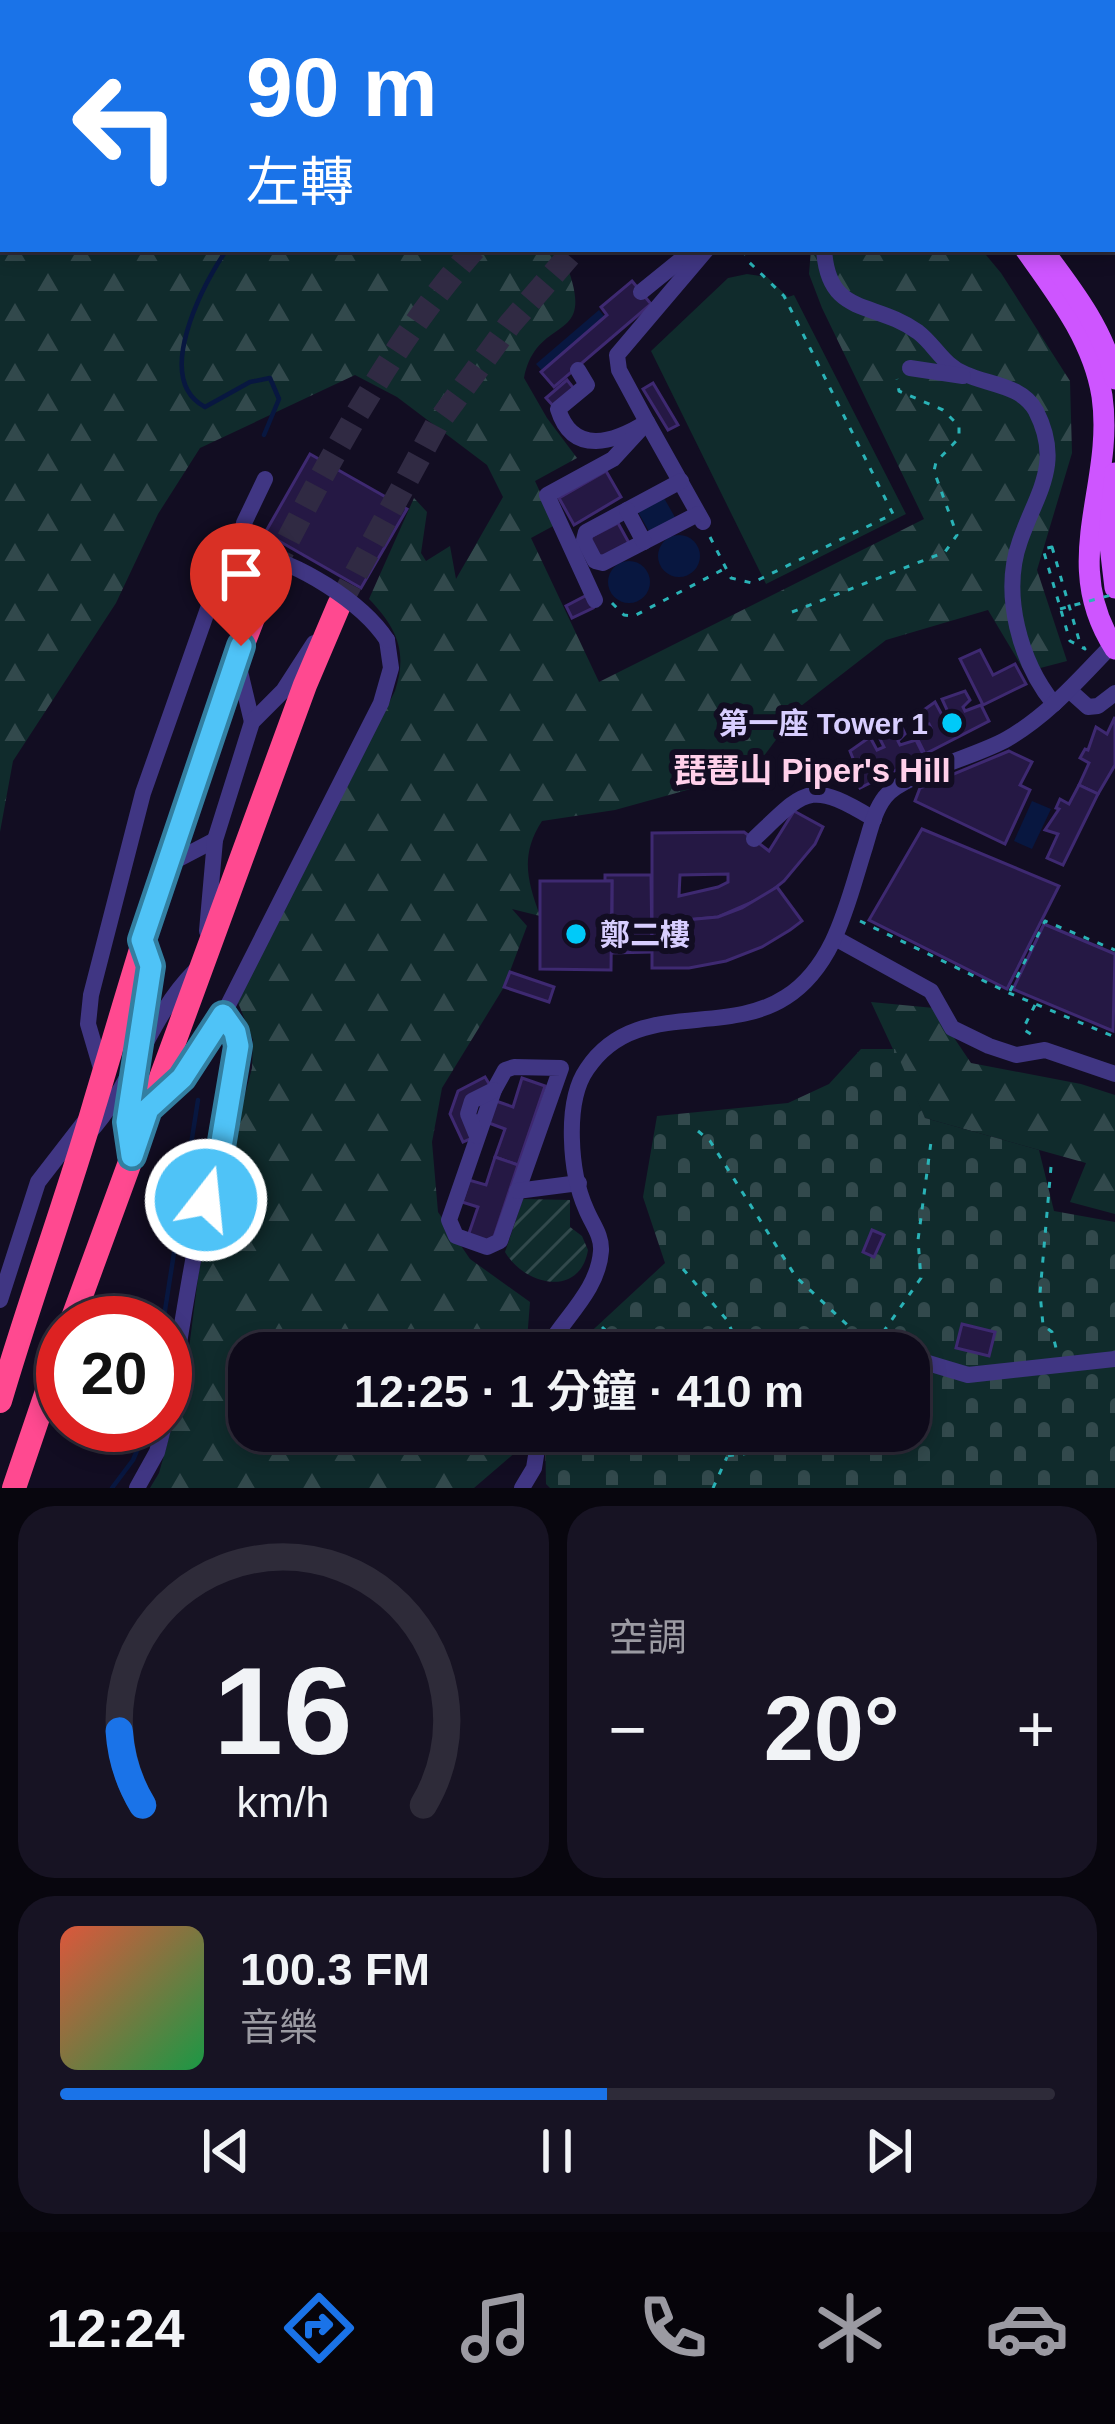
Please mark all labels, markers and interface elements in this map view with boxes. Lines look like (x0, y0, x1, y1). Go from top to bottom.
text: 90 m (246, 40, 437, 134)
icon: left (48, 48, 204, 204)
text: 左轉 (246, 152, 354, 212)
pin (190, 523, 292, 646)
icon: arrive (208, 541, 274, 607)
place label: 第一座 Tower 1 (719, 707, 928, 740)
marker: 第一座 Tower 1 (939, 710, 965, 736)
district label: 琵琶山 Piper's Hill (673, 752, 951, 789)
place label: 鄭二樓 (600, 918, 690, 951)
marker: 鄭二樓 (563, 921, 589, 947)
position arrow (143, 1137, 269, 1263)
speed limit sign: 20 (36, 1296, 192, 1452)
text: 12:25 · 1 分鐘 · 410 m (354, 1366, 804, 1417)
text: 空調 (609, 1616, 687, 1659)
text: 16 (214, 1641, 353, 1780)
text: 20° (764, 1679, 900, 1779)
text: − (609, 1692, 647, 1766)
text: + (1016, 1692, 1055, 1766)
text: km/h (237, 1778, 330, 1826)
text: 100.3 FM (240, 1944, 430, 1995)
text: 音樂 (240, 2006, 318, 2049)
icon: previous (193, 2118, 259, 2184)
icon: pause (524, 2118, 590, 2184)
icon: next (856, 2118, 922, 2184)
icon: directions (277, 2286, 361, 2370)
icon: music (454, 2286, 538, 2370)
icon: phone (631, 2286, 715, 2370)
icon: climate (808, 2286, 892, 2370)
icon: car (985, 2286, 1069, 2370)
text: 12:24 (46, 2298, 185, 2358)

